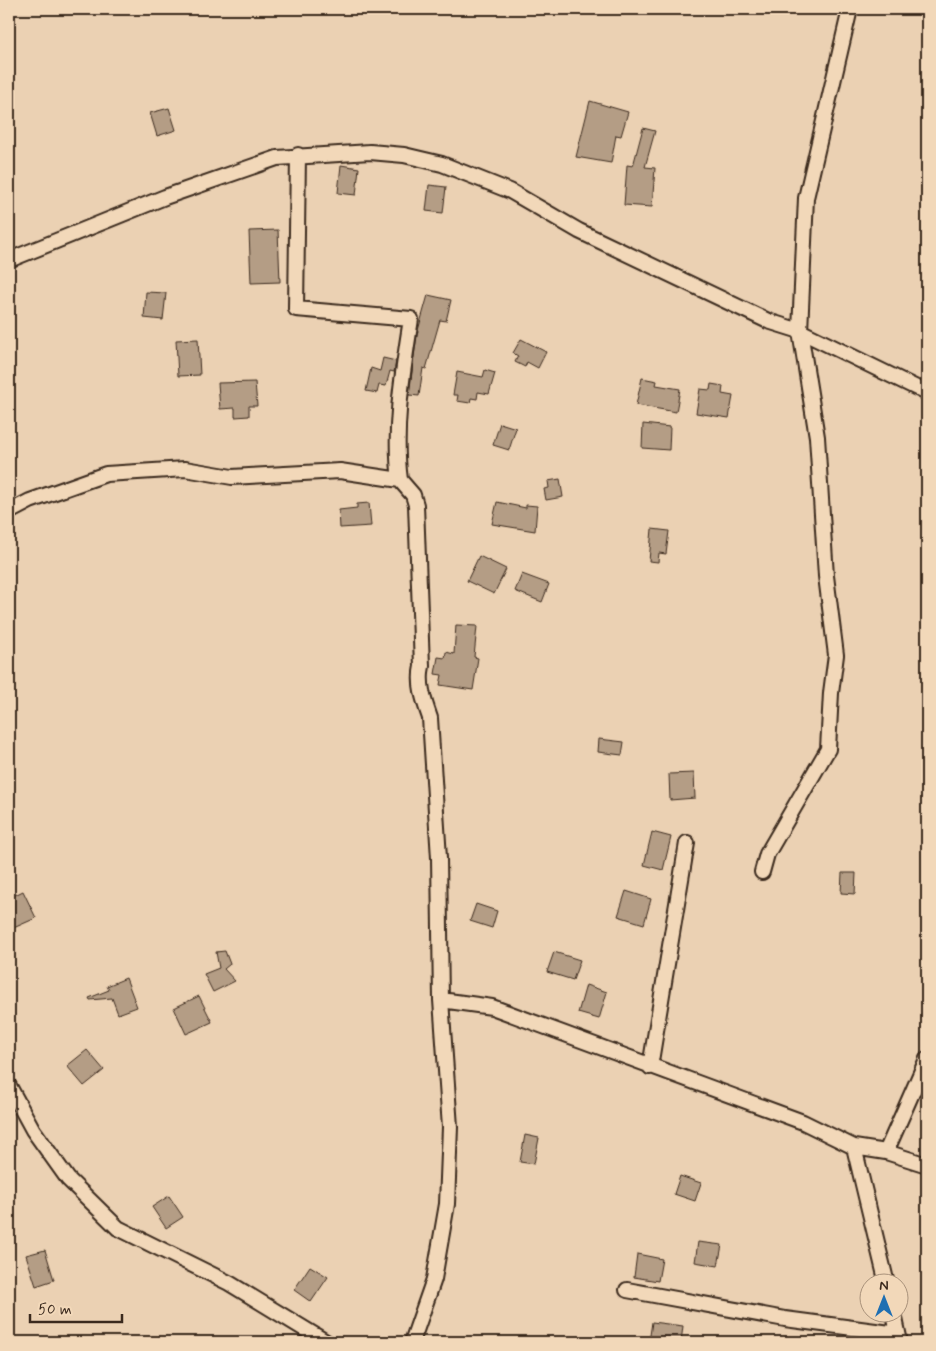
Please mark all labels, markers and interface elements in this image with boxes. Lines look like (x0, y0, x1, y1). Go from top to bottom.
north arrow (858, 1274, 908, 1324)
text: N (879, 1277, 889, 1295)
scale bar (30, 1291, 122, 1323)
text: 50 m (38, 1300, 72, 1320)

